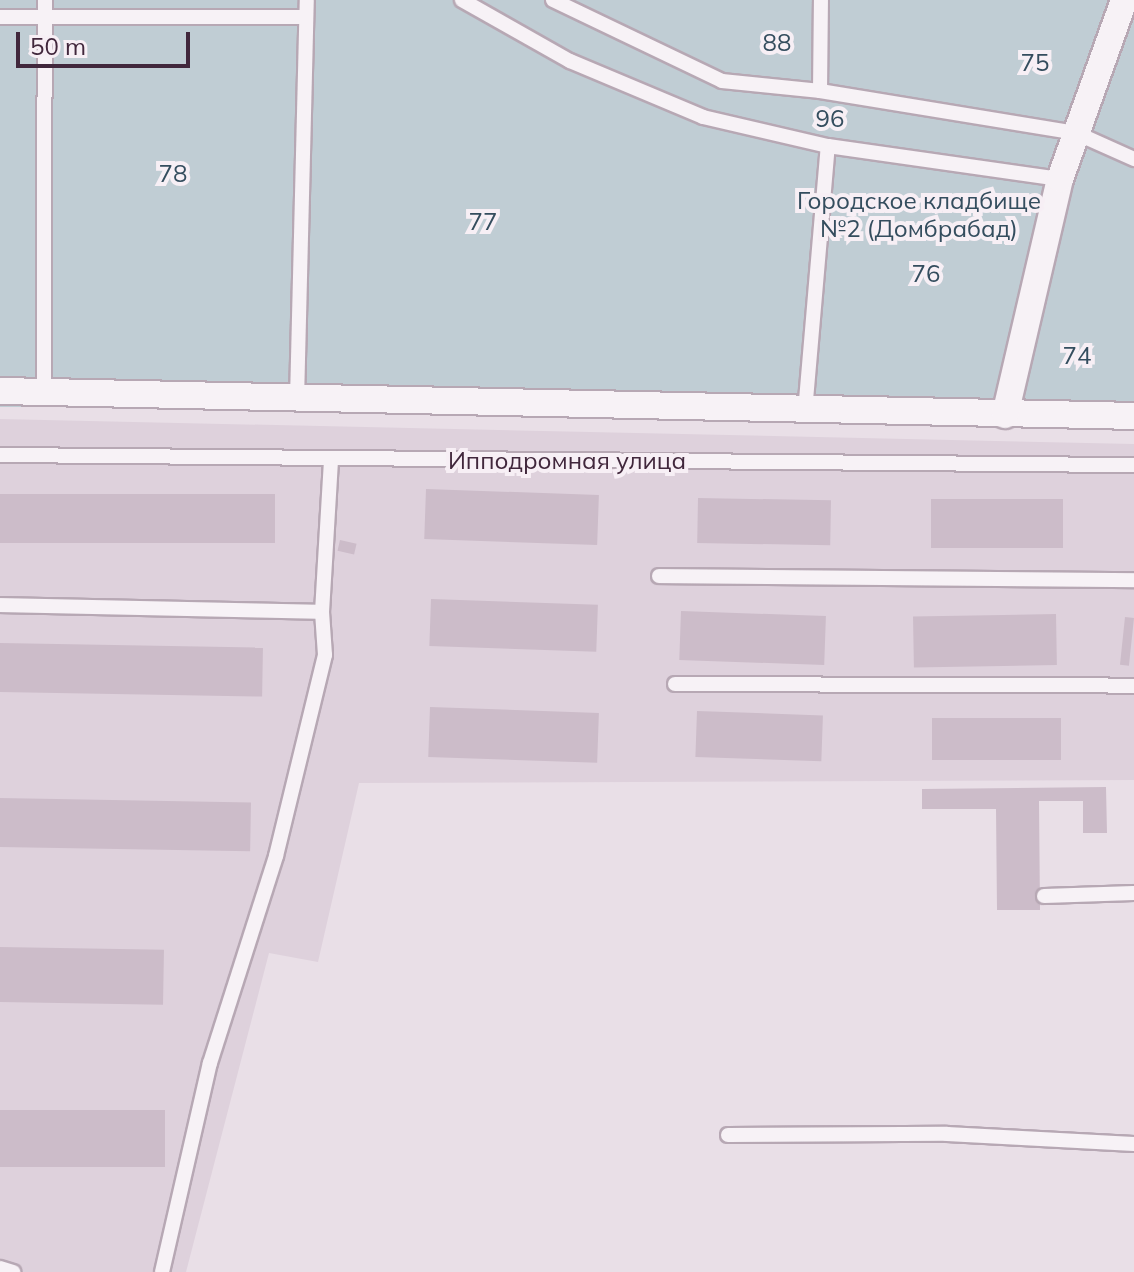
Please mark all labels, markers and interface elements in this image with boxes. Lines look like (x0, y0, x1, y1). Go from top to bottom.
scale bar (20, 16, 194, 66)
park label: 88 (763, 29, 791, 57)
text: 50 m (30, 31, 86, 61)
park label: 75 (1021, 49, 1049, 77)
park label: 96 (816, 105, 844, 133)
park label: 78 (159, 160, 187, 188)
park label: Городское кладбище №2 (Домбрабад) (797, 187, 1041, 243)
park label: 77 (469, 208, 497, 236)
park label: 76 (912, 260, 940, 288)
park label: 74 (1063, 342, 1091, 370)
street label: Ипподромная улица (448, 447, 686, 475)

